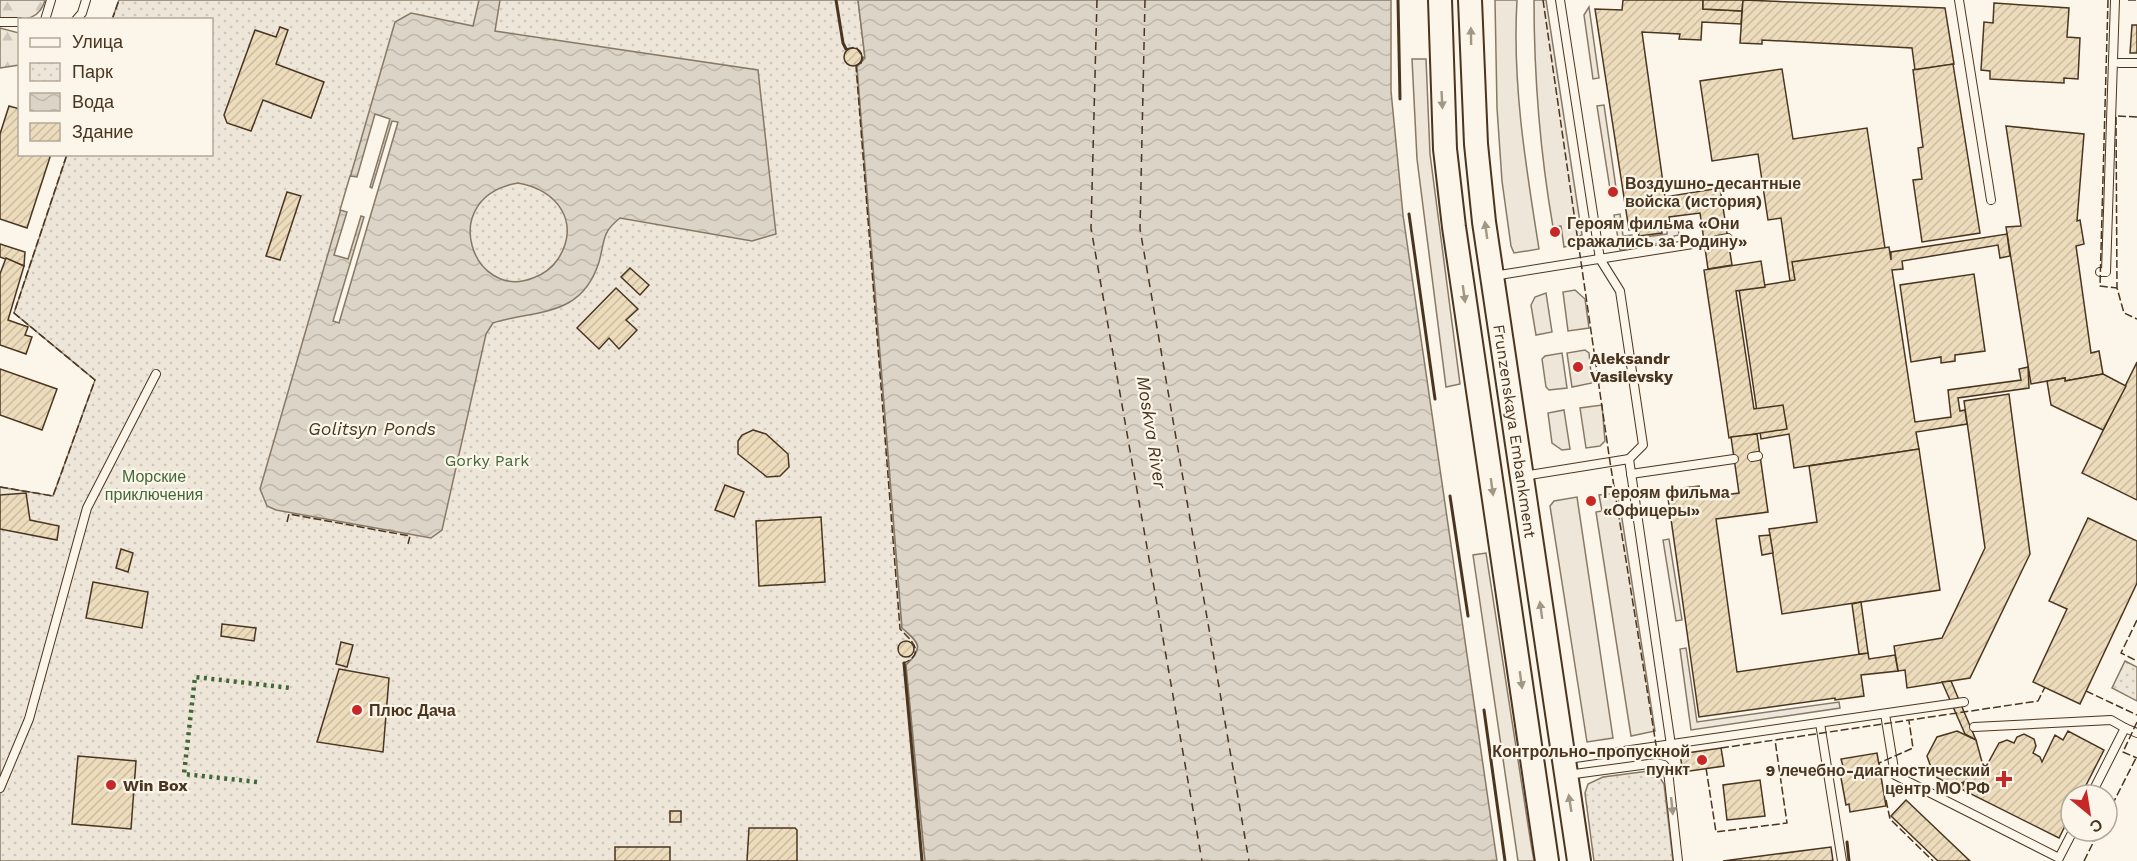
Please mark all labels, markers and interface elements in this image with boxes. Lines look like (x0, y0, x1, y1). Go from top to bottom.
legend (18, 18, 213, 156)
one-way arrow (1466, 27, 1476, 46)
text: Улица (72, 31, 124, 52)
text: Парк (72, 61, 113, 82)
text: Вода (72, 91, 115, 112)
one-way arrow (1438, 91, 1447, 110)
text: Здание (72, 121, 133, 142)
place label: Воздушно-десантные войска (история) (1625, 174, 1801, 211)
marker: Воздушно-десантные войска (история) (1606, 185, 1620, 199)
place label: Героям фильма «Они сражались за Родину» (1567, 214, 1747, 251)
one-way arrow (1481, 221, 1490, 240)
marker: Героям фильма «Они сражались за Родину» (1548, 225, 1562, 239)
one-way arrow (1459, 285, 1468, 304)
street label: Frunzenskaya Embankment (1490, 323, 1540, 540)
place label: Aleksandr Vasilevsky (1590, 349, 1674, 386)
marker: Aleksandr Vasilevsky (1571, 360, 1585, 374)
water label: Moskva River (1133, 374, 1171, 491)
water label: Golitsyn Ponds (308, 418, 436, 439)
park label: Gorky Park (445, 451, 529, 470)
park label: Морские приключения (105, 467, 203, 504)
one-way arrow (1488, 478, 1497, 497)
place label: Героям фильма «Офицеры» (1603, 483, 1730, 520)
marker: Героям фильма «Офицеры» (1584, 494, 1598, 508)
one-way arrow (1537, 601, 1546, 620)
one-way arrow (1516, 671, 1525, 690)
place label: Плюс Дача (369, 701, 456, 720)
marker: Плюс Дача (350, 703, 364, 717)
place label: Контрольно-пропускной пункт (1492, 742, 1690, 779)
marker: Контрольно-пропускной пункт (1695, 753, 1709, 767)
place label: 9 лечебно-диагностический центр МО РФ (1765, 761, 1990, 798)
marker: 9 лечебно-диагностический центр МО РФ (1995, 770, 2013, 788)
place label: Win Box (123, 776, 188, 795)
marker: Win Box (104, 778, 118, 792)
north arrow (2059, 783, 2119, 843)
one-way arrow (1565, 794, 1574, 813)
one-way arrow (1667, 797, 1677, 816)
text: С (2086, 814, 2106, 837)

